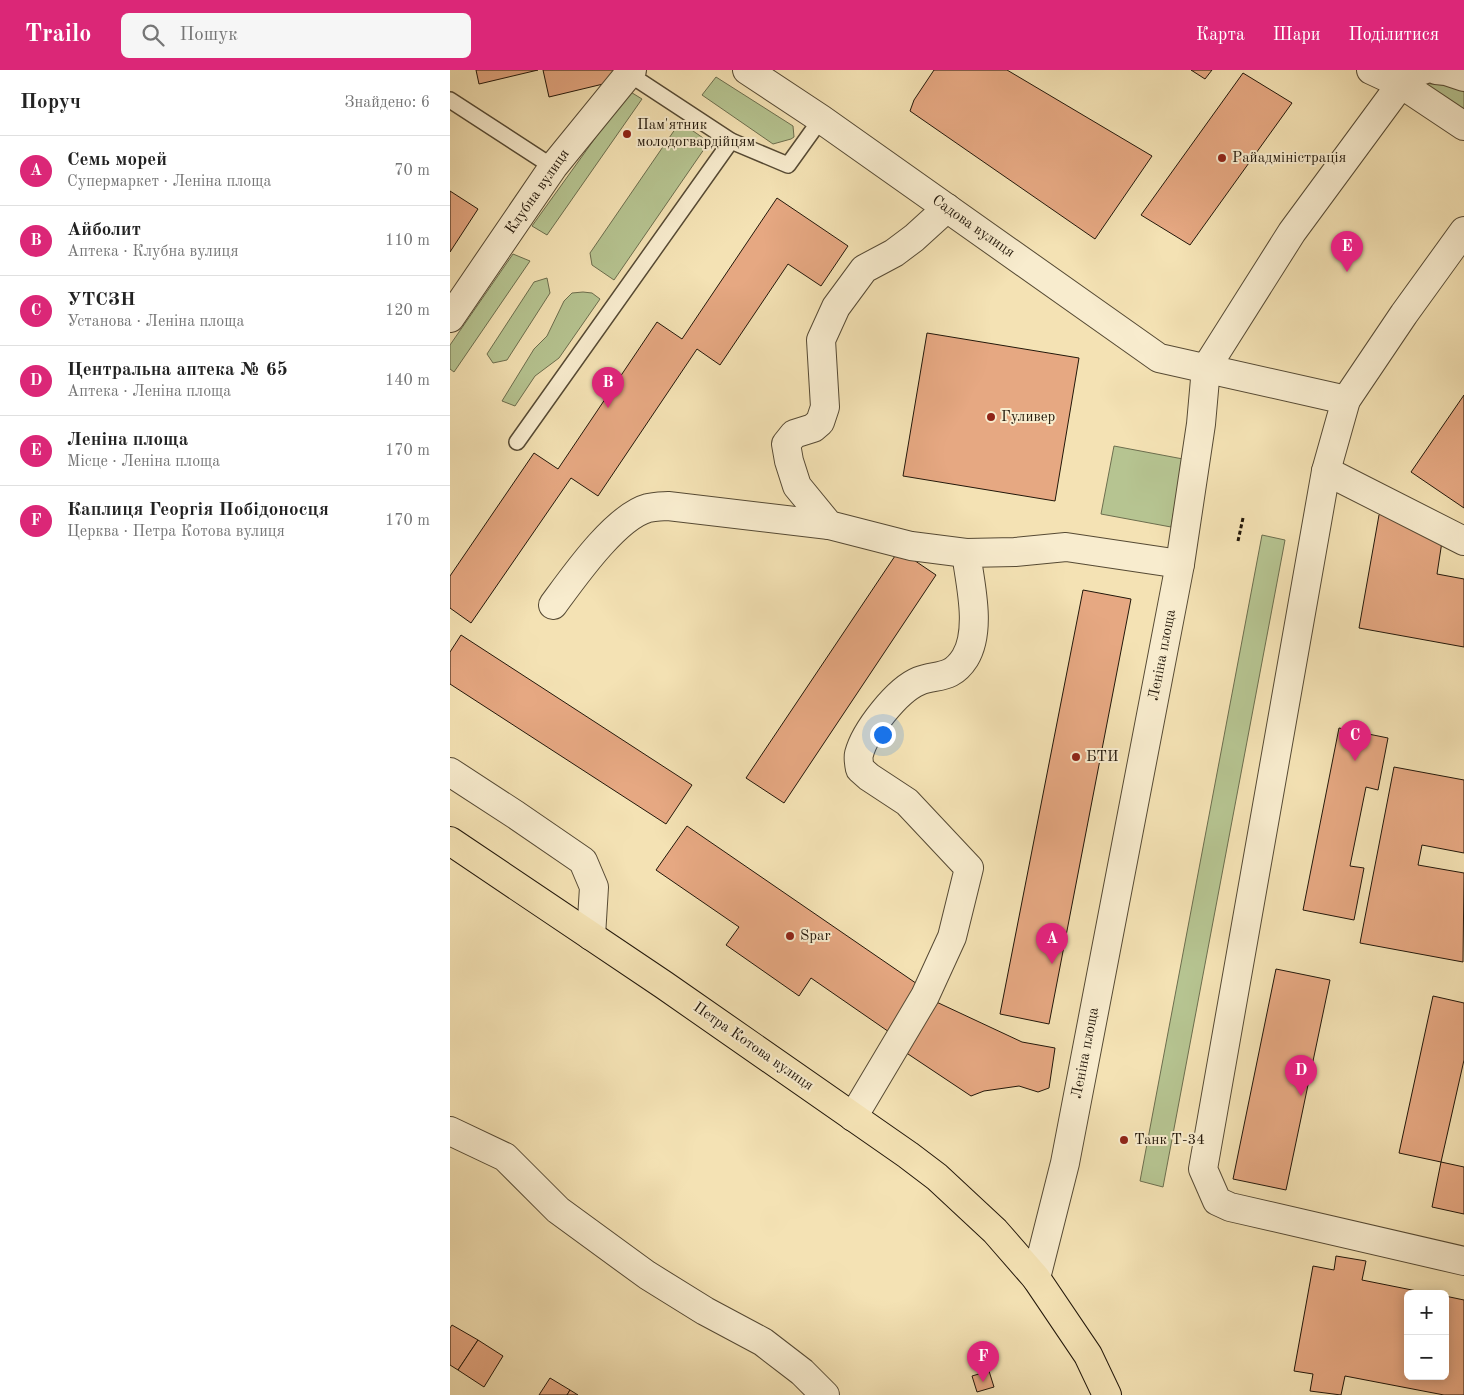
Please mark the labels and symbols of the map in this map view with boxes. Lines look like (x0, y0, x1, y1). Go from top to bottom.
place label: Пам'ятник молодогвардійцям (637, 118, 755, 150)
marker: Пам'ятник молодогвардійцям (621, 128, 633, 140)
street label: Клубна вулиця (503, 147, 573, 237)
place label: Райадміністрація (1232, 151, 1346, 166)
marker: Райадміністрація (1216, 152, 1228, 164)
street label: Садова вулиця (929, 193, 1017, 261)
pin: E (1331, 231, 1363, 272)
pin: B (592, 367, 624, 408)
place label: Гуливер (1001, 410, 1056, 425)
marker: Гуливер (985, 411, 997, 423)
street label: Леніна площа (1147, 607, 1179, 702)
pin: C (1339, 720, 1371, 761)
your location (870, 722, 896, 748)
place label: БТИ (1086, 750, 1118, 765)
marker: БТИ (1070, 751, 1082, 763)
pin: A (1036, 923, 1068, 964)
place label: Spar (800, 929, 831, 944)
marker: Spar (784, 930, 796, 942)
street label: Петра Котова вулиця (690, 1000, 816, 1094)
street label: Леніна площа (1070, 1005, 1102, 1100)
pin: D (1285, 1055, 1317, 1096)
place label: Танк Т-34 (1134, 1133, 1205, 1148)
marker: Танк Т-34 (1118, 1134, 1130, 1146)
pin: F (967, 1341, 999, 1382)

